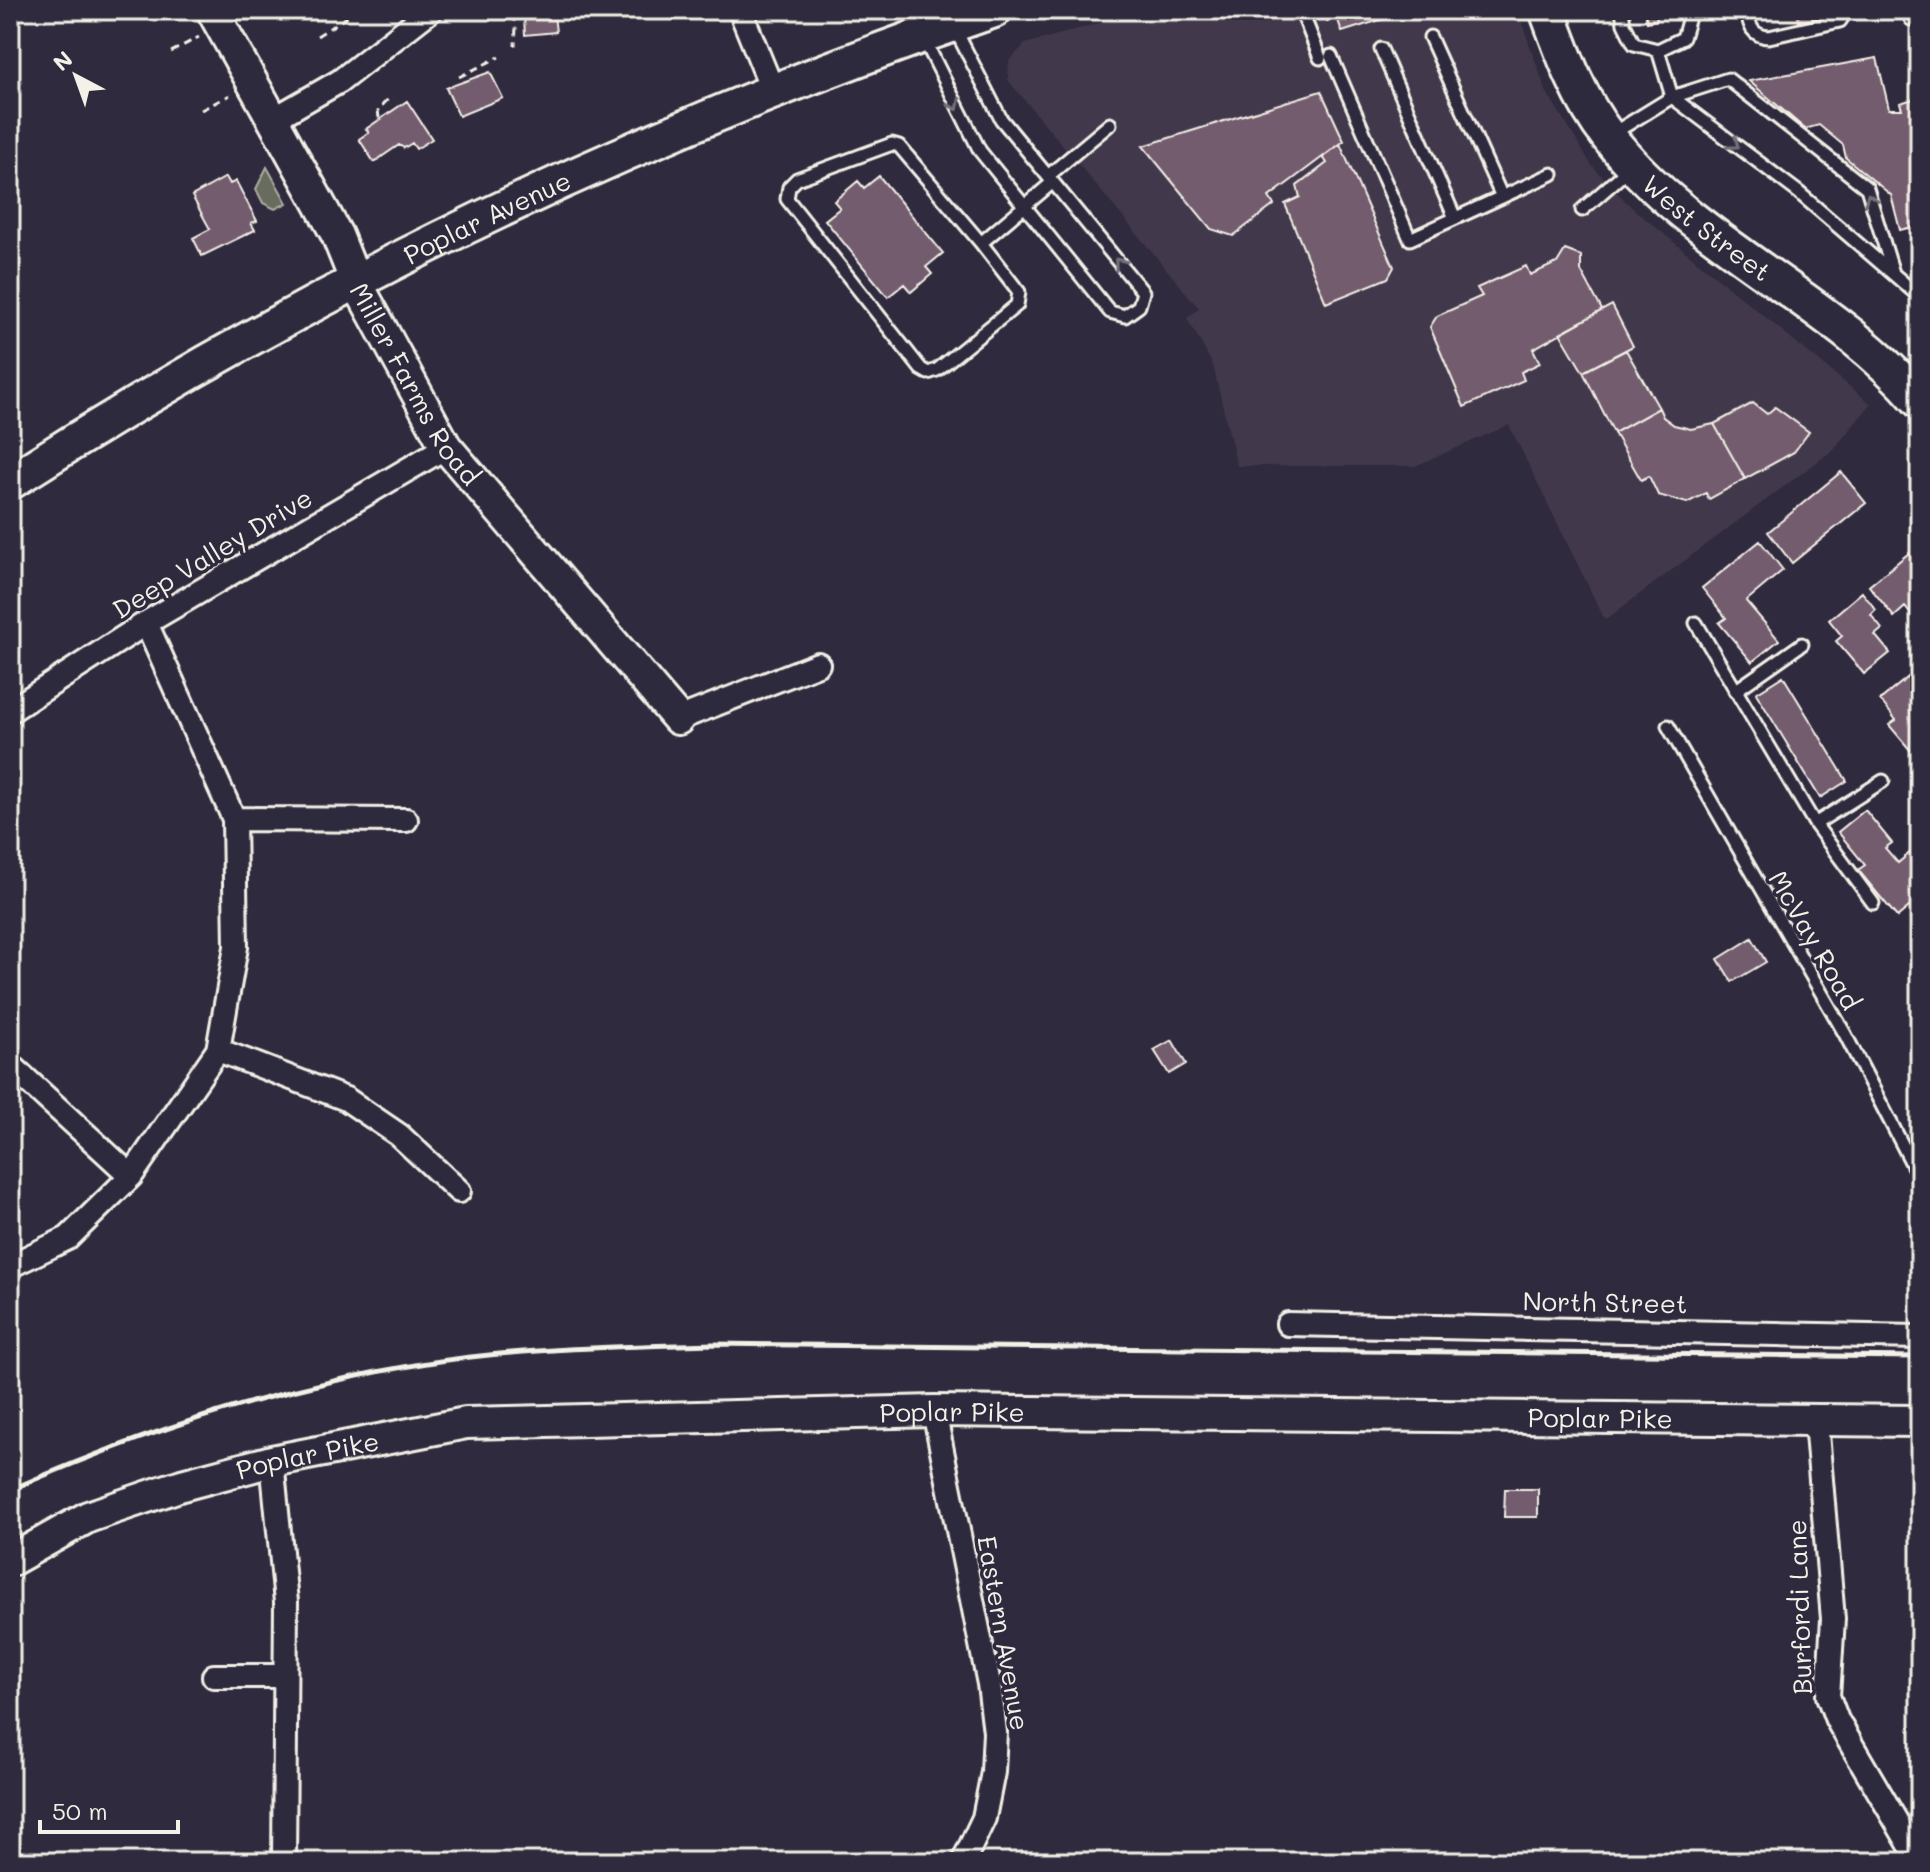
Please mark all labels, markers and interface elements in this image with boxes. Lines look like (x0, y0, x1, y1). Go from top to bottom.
north arrow (36, 36, 116, 116)
text: N (47, 44, 78, 77)
one-way arrow (945, 97, 961, 112)
one-way arrow (1726, 135, 1740, 149)
street label: Poplar Avenue (398, 163, 576, 272)
street label: West Street (1635, 167, 1778, 288)
one-way arrow (1863, 193, 1879, 207)
one-way arrow (1114, 257, 1128, 272)
street label: Miller Farms Road (343, 277, 488, 492)
street label: Deep Valley Drive (106, 480, 318, 626)
street label: McVay Road (1761, 864, 1869, 1016)
street label: North Street (1522, 1284, 1688, 1320)
street label: Poplar Pike (879, 1394, 1025, 1429)
street label: Poplar Pike (1527, 1400, 1673, 1435)
street label: Poplar Pike (232, 1423, 382, 1487)
street label: Burfordi Lane (1779, 1519, 1819, 1695)
street label: Eastern Avenue (970, 1533, 1038, 1733)
scale bar (40, 1784, 178, 1834)
text: 50 m (52, 1795, 108, 1826)

